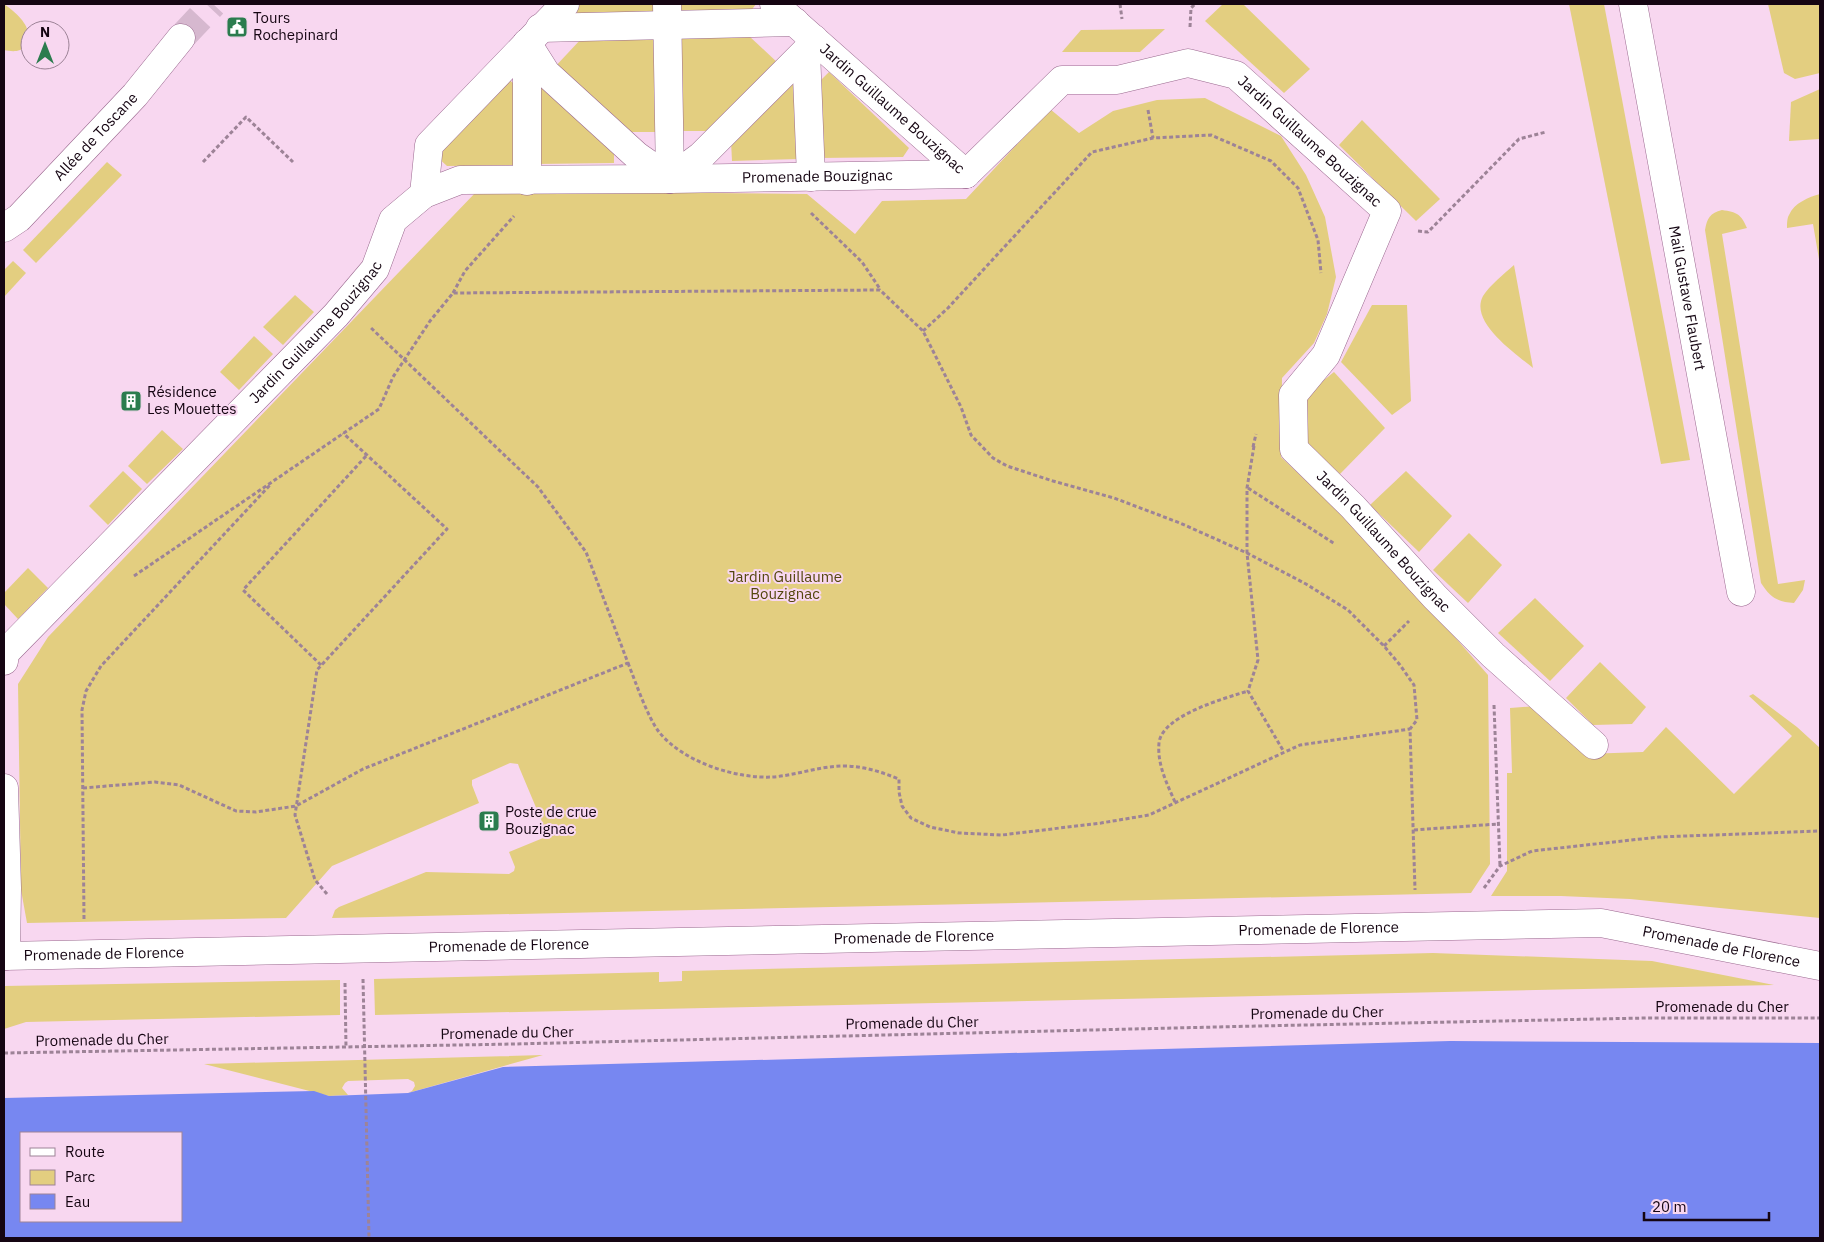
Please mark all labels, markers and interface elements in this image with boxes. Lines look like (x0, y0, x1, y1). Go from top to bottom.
place label: Tours Rochepinard (253, 8, 338, 44)
public building icon: Tours Rochepinard (225, 15, 249, 39)
north arrow (20, 20, 70, 70)
text: N (40, 23, 50, 41)
street label: Jardin Guillaume Bouzignac (816, 39, 969, 178)
street label: Jardin Guillaume Bouzignac (1234, 71, 1386, 211)
street label: Allée de Toscane (49, 88, 141, 184)
street label: Promenade Bouzignac (742, 165, 893, 187)
street label: Mail Gustave Flaubert (1665, 224, 1710, 372)
street label: Jardin Guillaume Bouzignac (245, 258, 386, 407)
place label: Résidence Les Mouettes (147, 382, 237, 418)
building icon: Résidence Les Mouettes (119, 389, 143, 413)
street label: Jardin Guillaume Bouzignac (1313, 466, 1455, 616)
park label: Jardin Guillaume Bouzignac (728, 567, 842, 603)
place label: Poste de crue Bouzignac (505, 802, 597, 838)
building icon: Poste de crue Bouzignac (477, 809, 501, 833)
street label: Promenade de Florence (1238, 917, 1399, 939)
street label: Promenade de Florence (1641, 921, 1802, 971)
street label: Promenade de Florence (833, 926, 994, 948)
street label: Promenade de Florence (428, 934, 589, 956)
street label: Promenade de Florence (24, 942, 184, 965)
street label: Promenade du Cher (1655, 997, 1789, 1016)
street label: Promenade du Cher (1250, 1002, 1384, 1023)
street label: Promenade du Cher (845, 1012, 979, 1033)
street label: Promenade du Cher (440, 1022, 574, 1043)
street label: Promenade du Cher (35, 1029, 169, 1050)
legend (20, 1132, 182, 1222)
text: Route (65, 1142, 105, 1161)
text: Parc (65, 1167, 95, 1186)
scale bar (1644, 1190, 1769, 1222)
text: Eau (65, 1192, 90, 1211)
text: 20 m (1652, 1197, 1687, 1216)

